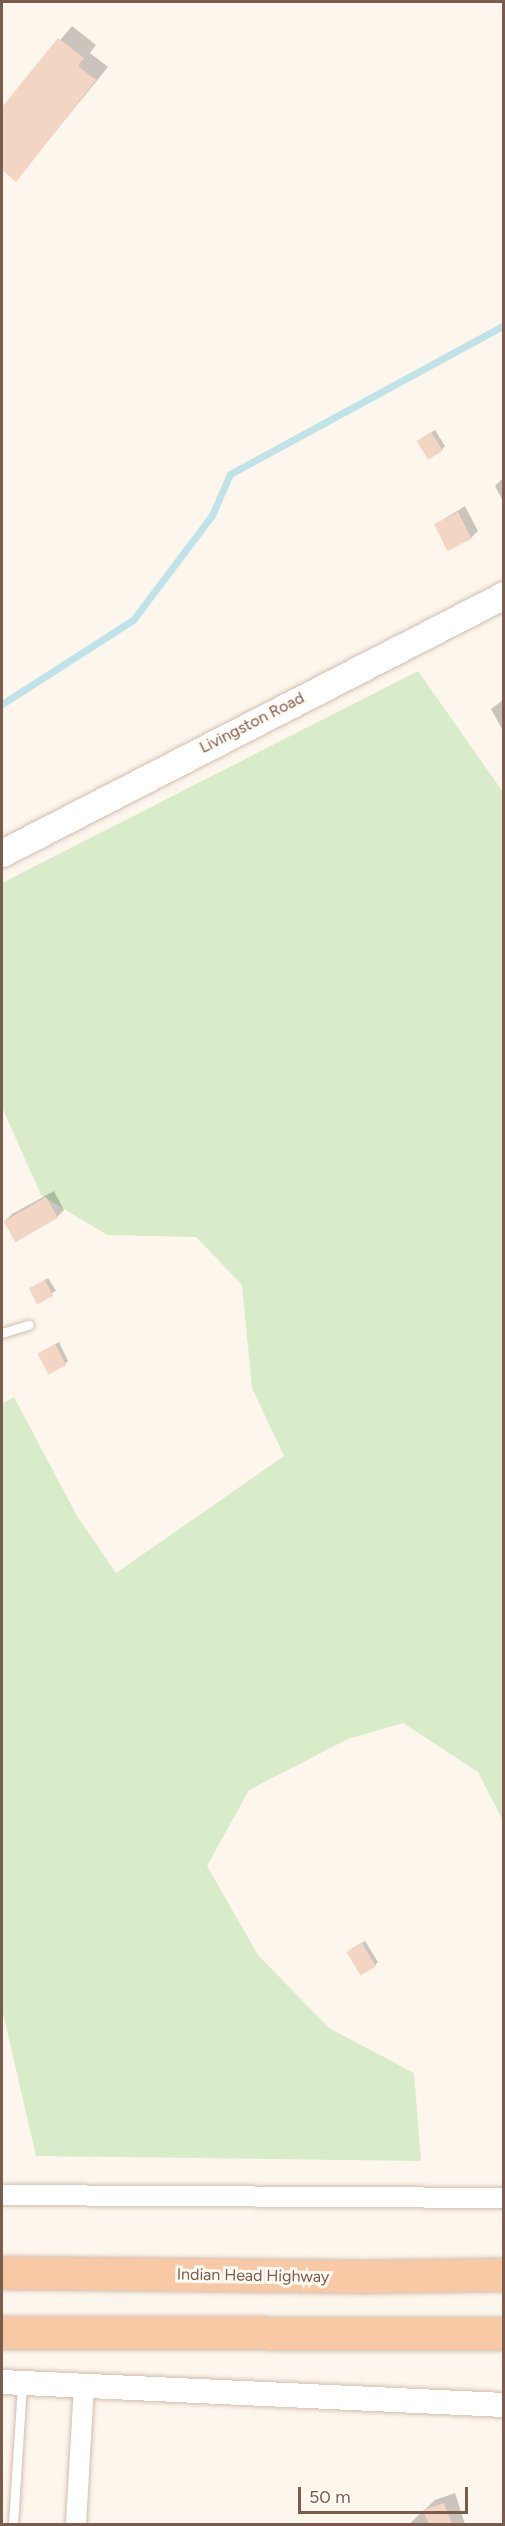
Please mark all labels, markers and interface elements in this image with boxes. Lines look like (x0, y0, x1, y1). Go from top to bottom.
street label: Livingston Road (196, 688, 308, 758)
street label: Indian Head Highway (177, 2265, 329, 2287)
scale bar (301, 2475, 470, 2513)
text: 50 m (309, 2486, 351, 2508)

